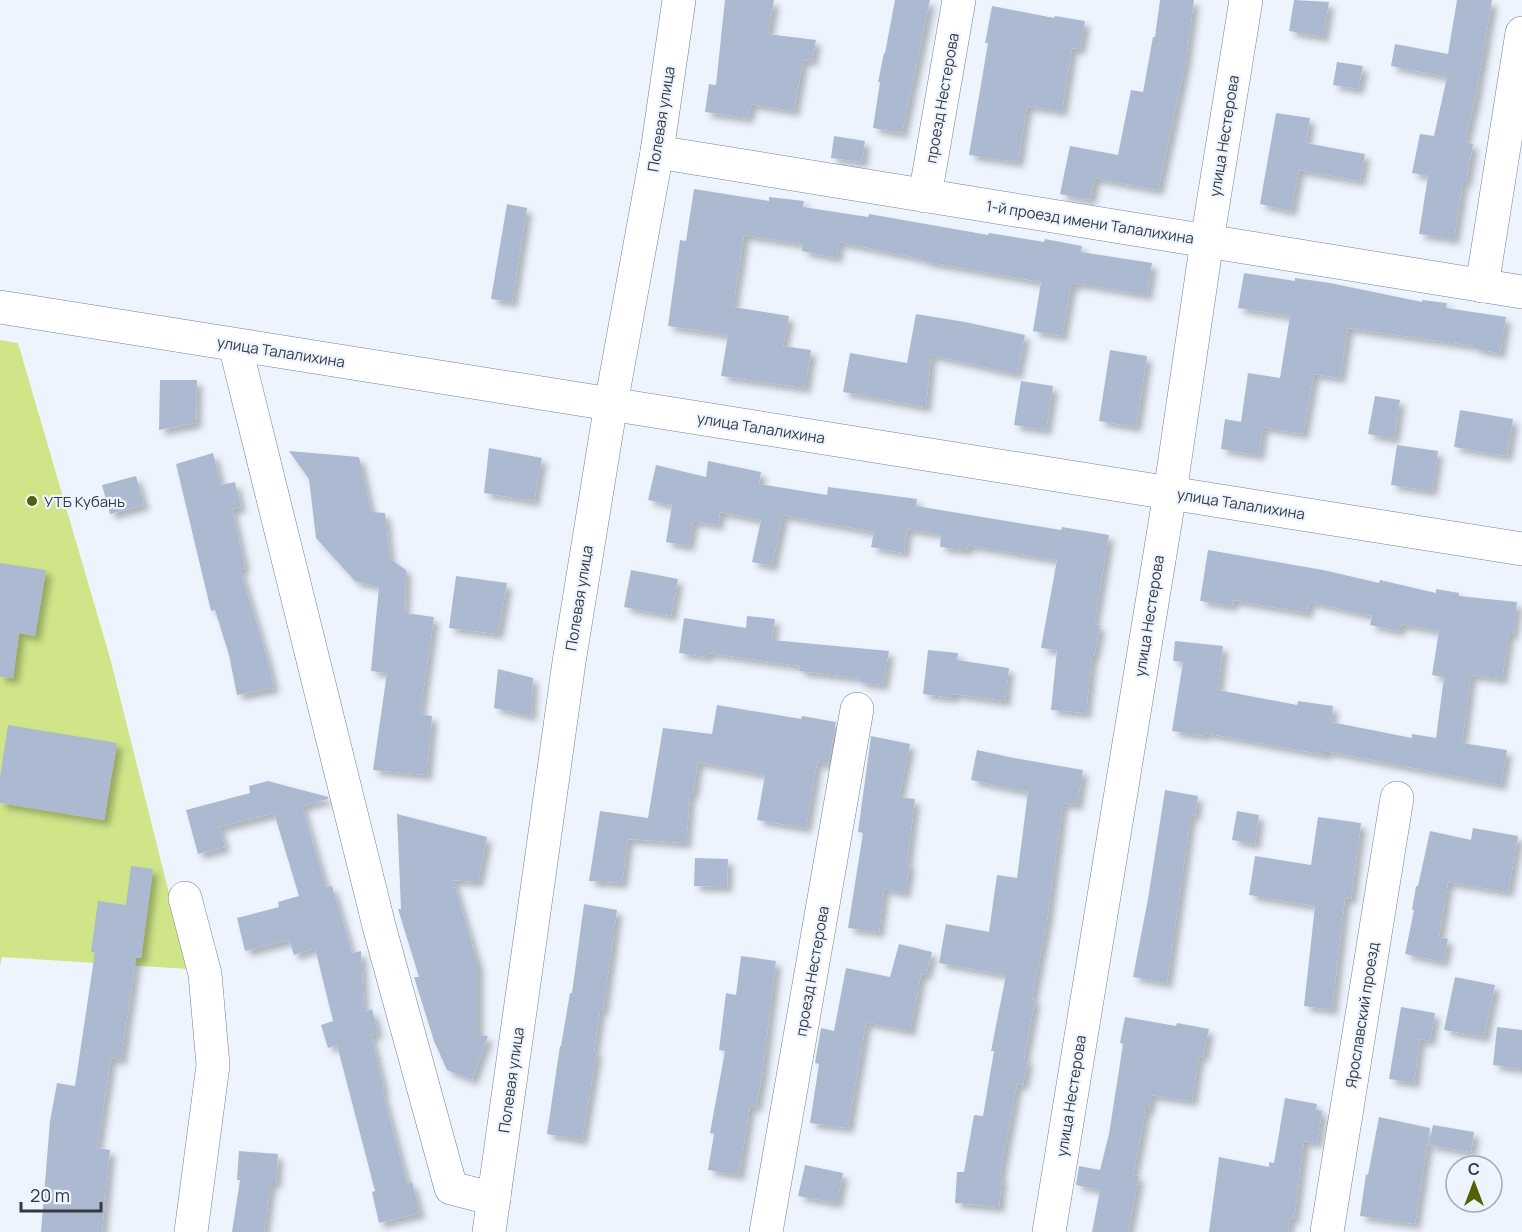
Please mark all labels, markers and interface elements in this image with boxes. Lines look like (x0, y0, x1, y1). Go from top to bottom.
street label: проезд Нестерова (920, 31, 964, 165)
street label: Полевая улица (642, 65, 680, 173)
street label: улица Нестерова (1204, 74, 1244, 198)
street label: 1-й проезд имени Талалихина (985, 195, 1195, 249)
street label: улица Талалихина (215, 332, 347, 372)
street label: улица Талалихина (695, 408, 827, 448)
street label: улица Талалихина (1175, 484, 1307, 524)
place label: УТБ Кубань (44, 491, 125, 512)
marker: УТБ Кубань (25, 494, 39, 508)
street label: Полевая улица (560, 544, 598, 652)
street label: улица Нестерова (1129, 554, 1169, 678)
street label: проезд Нестерова (790, 904, 834, 1038)
street label: Ярославский проезд (1340, 941, 1384, 1089)
street label: Полевая улица (493, 1026, 529, 1134)
street label: улица Нестерова (1051, 1034, 1091, 1158)
north arrow (1444, 1154, 1504, 1214)
text: С (1468, 1158, 1480, 1180)
scale bar (21, 1175, 100, 1213)
text: 20 m (30, 1183, 70, 1207)

